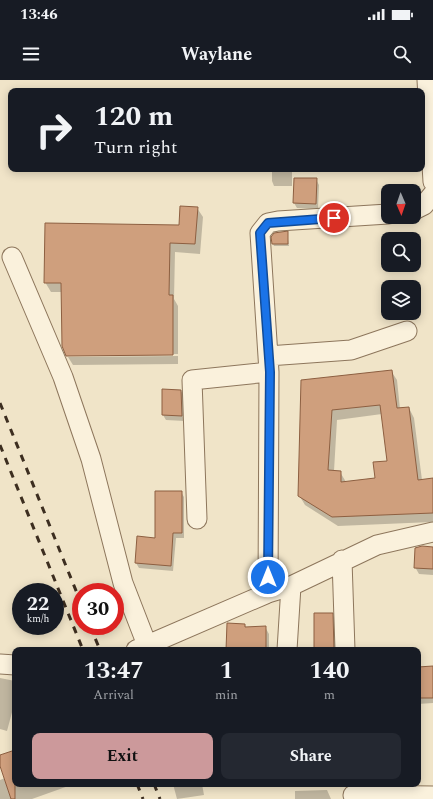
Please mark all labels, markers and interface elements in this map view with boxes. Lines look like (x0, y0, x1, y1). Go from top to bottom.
text: 13:46 (20, 3, 58, 26)
text: Waylane (181, 41, 252, 68)
icon: menu (20, 43, 42, 65)
icon: search (391, 43, 413, 65)
text: 120 m (94, 95, 173, 138)
icon: right (28, 104, 80, 156)
text: Turn right (94, 134, 177, 161)
north arrow (381, 184, 421, 224)
map controls (381, 184, 421, 320)
pin (317, 201, 351, 235)
icon: arrive (323, 207, 345, 229)
button: search (381, 232, 421, 272)
button: layers (381, 280, 421, 320)
position arrow (247, 556, 289, 598)
speed limit sign: 30 (72, 583, 124, 635)
text: 22 (27, 589, 49, 619)
text: km/h (27, 611, 49, 627)
text: 13:47 (83, 653, 144, 689)
text: 1 (220, 653, 233, 689)
text: 140 (309, 653, 350, 689)
text: Arrival (93, 685, 134, 705)
text: min (215, 685, 238, 705)
text: m (324, 685, 335, 705)
button: Exit (32, 733, 213, 779)
button: Share (221, 733, 401, 779)

